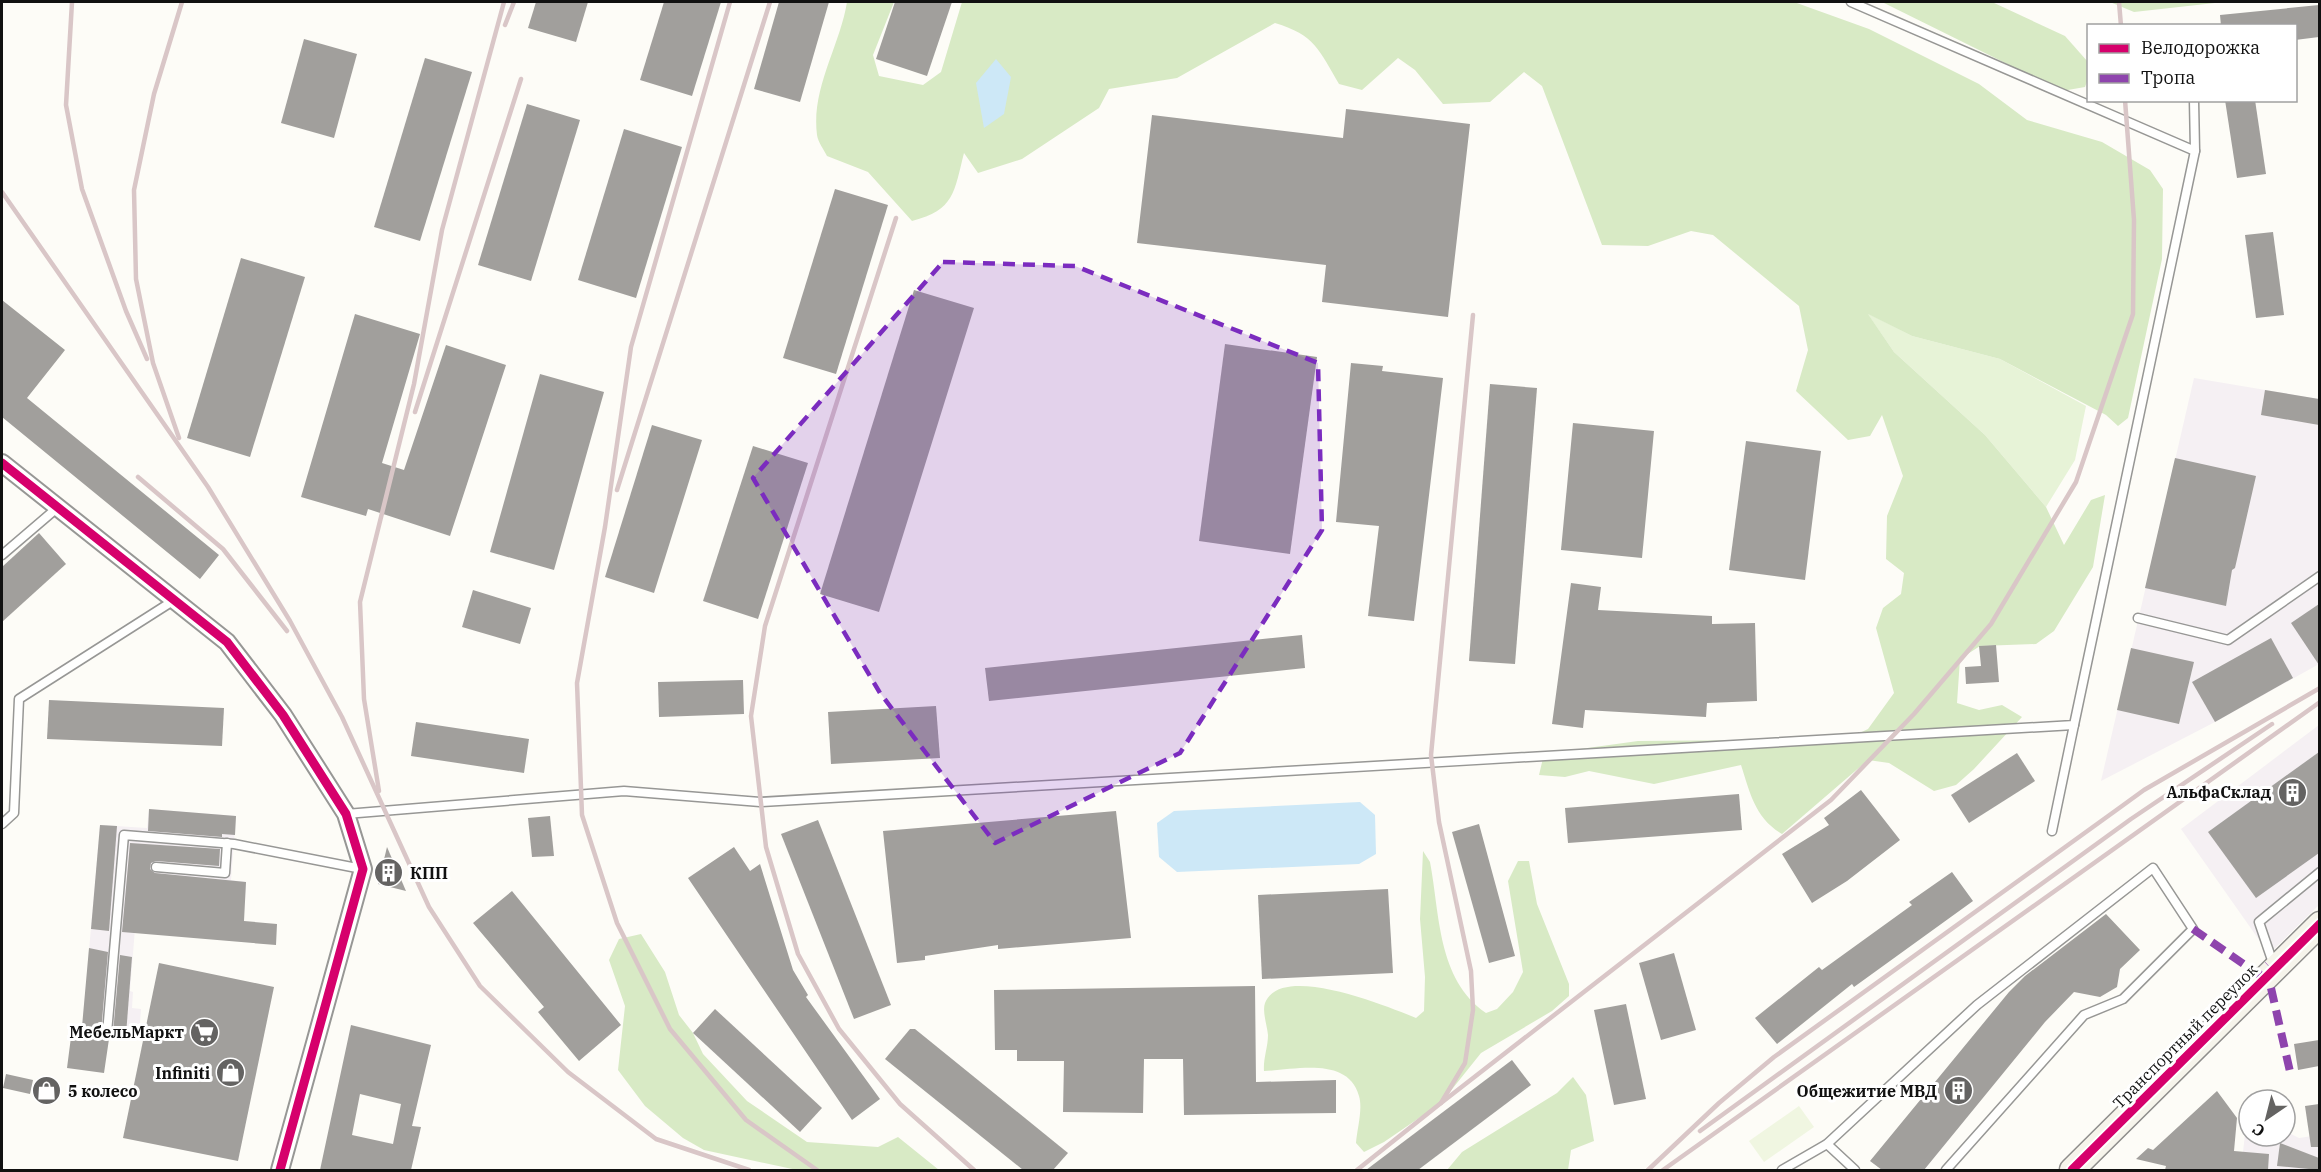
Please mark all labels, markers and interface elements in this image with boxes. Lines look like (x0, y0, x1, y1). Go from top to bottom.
legend (2087, 24, 2297, 102)
text: Велодорожка (2141, 36, 2260, 59)
text: Тропа (2141, 66, 2196, 89)
building icon: АльфаСклад (2276, 776, 2308, 808)
place label: АльфаСклад (2166, 782, 2272, 802)
building icon: КПП (373, 857, 405, 889)
place label: КПП (410, 863, 448, 883)
street label: Транспортный переулок (2108, 959, 2262, 1113)
supermarket icon: МебельМаркт (189, 1016, 221, 1048)
place label: МебельМаркт (69, 1022, 184, 1042)
shop icon: Infiniti (215, 1057, 247, 1089)
place label: Infiniti (155, 1063, 210, 1083)
shop icon: 5 колесо (31, 1075, 63, 1107)
building icon: Общежитие МВД (1942, 1075, 1974, 1107)
place label: 5 колесо (68, 1081, 138, 1101)
place label: Общежитие МВД (1797, 1081, 1937, 1101)
north arrow (2237, 1088, 2297, 1148)
text: С (2248, 1119, 2268, 1142)

